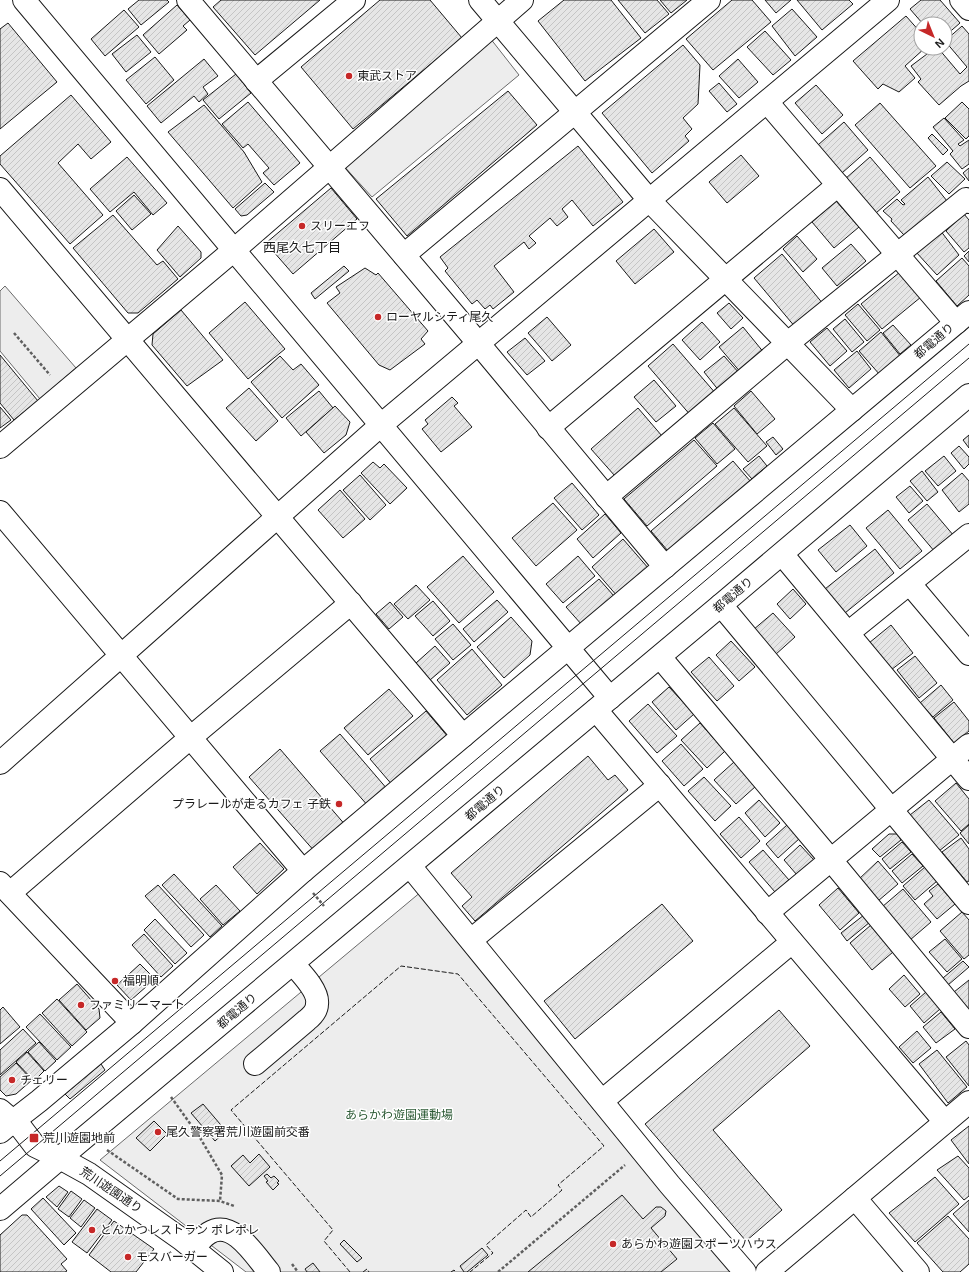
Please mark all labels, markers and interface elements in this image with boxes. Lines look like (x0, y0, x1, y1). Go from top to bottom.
north arrow (913, 16, 953, 56)
text: N (933, 36, 947, 50)
place label: 東武ストア (357, 69, 417, 83)
marker: 東武ストア (344, 71, 354, 81)
place label: スリーエフ (310, 219, 370, 233)
marker: スリーエフ (297, 221, 307, 231)
district label: 西尾久七丁目 (263, 240, 341, 255)
place label: ローヤルシティ尾久 (386, 310, 493, 324)
marker: ローヤルシティ尾久 (373, 312, 383, 322)
street label: 都電通り (911, 320, 957, 362)
street label: 都電通り (710, 574, 756, 616)
street label: 都電通り (462, 782, 508, 824)
place label: プラレールが走るカフェ 子鉄 (172, 797, 331, 811)
marker: プラレールが走るカフェ 子鉄 (334, 799, 344, 809)
place label: 福明順 (123, 974, 159, 988)
marker: 福明順 (110, 976, 120, 986)
street label: 都電通り (214, 990, 260, 1032)
place label: ファミリーマート (89, 998, 185, 1012)
marker: ファミリーマート (76, 1000, 86, 1010)
place label: チェリー (20, 1073, 68, 1087)
marker: チェリー (7, 1075, 17, 1085)
park label: あらかわ遊園運動場 (345, 1108, 453, 1122)
place label: 尾久警察署荒川遊園前交番 (166, 1125, 310, 1139)
marker: 尾久警察署荒川遊園前交番 (153, 1127, 163, 1137)
place label: 荒川遊園地前 (43, 1131, 115, 1145)
marker: 荒川遊園地前 (28, 1132, 40, 1144)
street label: 荒川遊園通り (77, 1164, 145, 1216)
place label: とんかつレストラン ポレポレ (100, 1223, 259, 1237)
marker: とんかつレストラン ポレポレ (87, 1225, 97, 1235)
place label: あらかわ遊園スポーツハウス (621, 1237, 777, 1251)
marker: あらかわ遊園スポーツハウス (608, 1239, 618, 1249)
place label: モスバーガー (136, 1250, 208, 1264)
marker: モスバーガー (123, 1252, 133, 1262)

